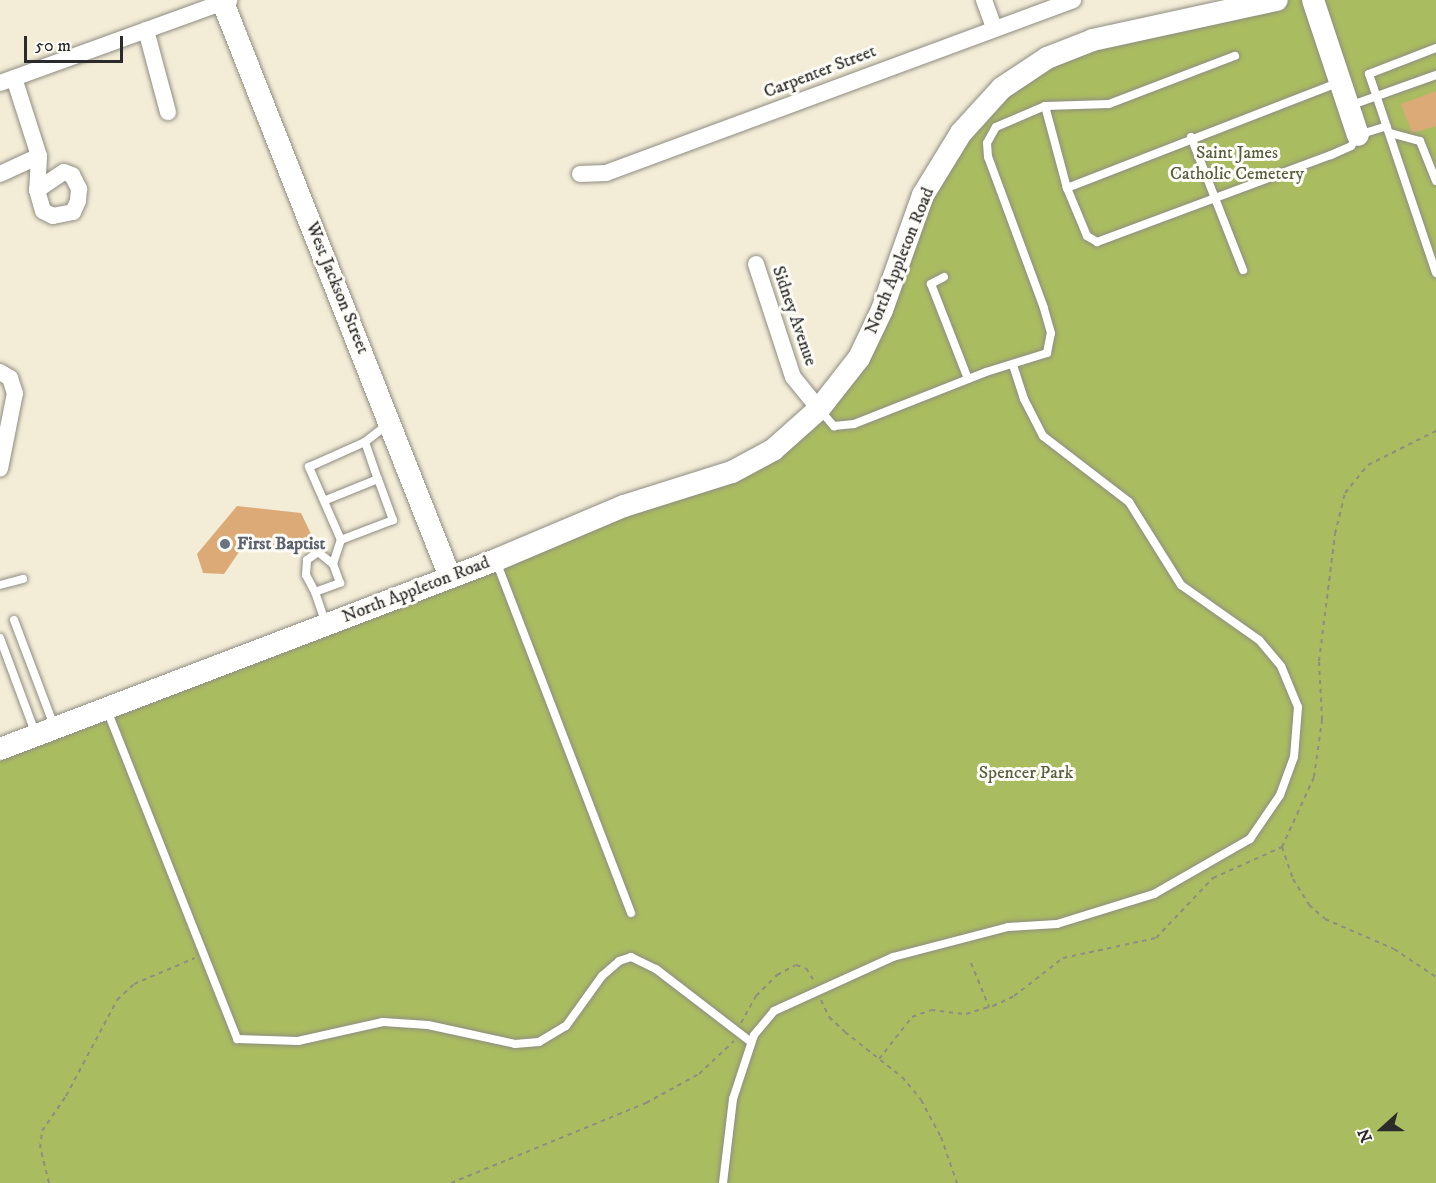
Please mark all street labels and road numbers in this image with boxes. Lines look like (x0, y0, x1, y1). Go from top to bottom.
street label: Carpenter Street (761, 41, 879, 103)
street label: North Appleton Road (861, 185, 939, 337)
street label: West Jackson Street (301, 219, 373, 357)
street label: Sidney Avenue (767, 263, 821, 369)
street label: North Appleton Road (339, 552, 493, 628)

